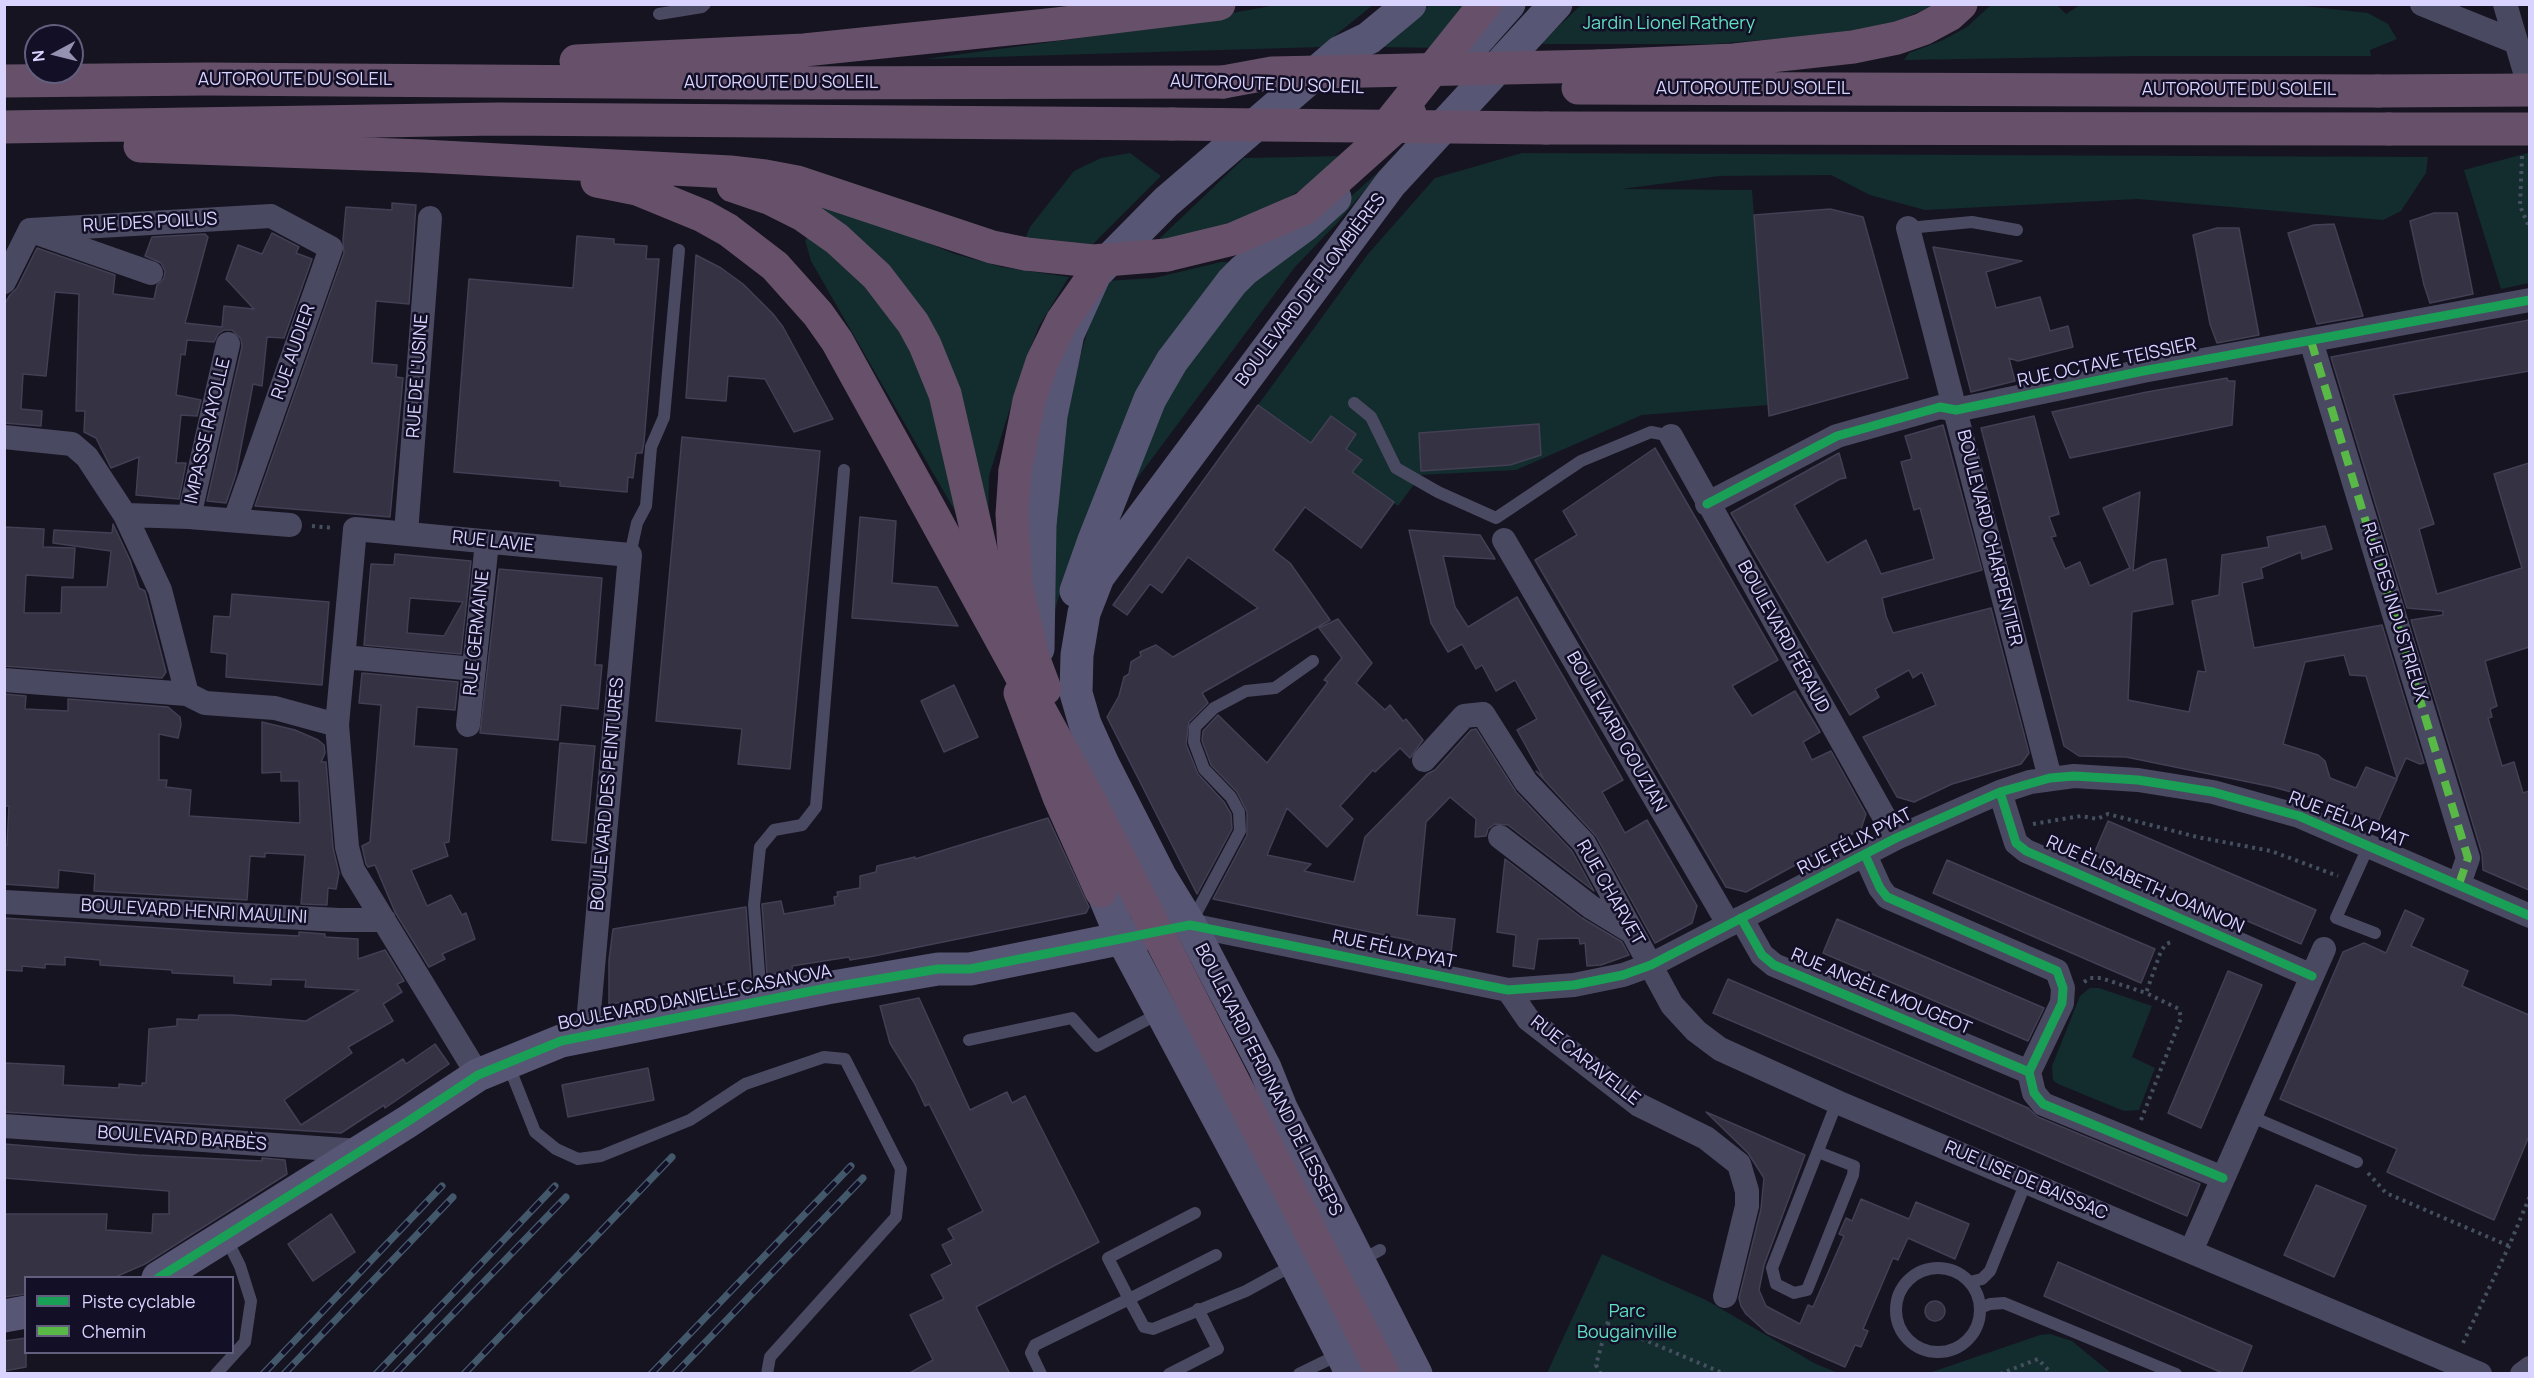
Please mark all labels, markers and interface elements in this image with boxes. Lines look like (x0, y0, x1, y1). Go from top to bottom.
park label: Jardin Lionel Rathery (1583, 13, 1755, 35)
north arrow (24, 24, 84, 84)
text: N (27, 49, 50, 63)
street label: AUTOROUTE DU SOLEIL (198, 69, 392, 91)
street label: AUTOROUTE DU SOLEIL (1170, 71, 1364, 99)
street label: AUTOROUTE DU SOLEIL (684, 72, 878, 94)
street label: AUTOROUTE DU SOLEIL (1656, 78, 1850, 100)
street label: AUTOROUTE DU SOLEIL (2142, 79, 2336, 101)
street label: BOULEVARD DE PLOMBIÈRES (1231, 189, 1391, 391)
street label: RUE DES POILUS (82, 209, 218, 237)
street label: RUE AUDIER (268, 301, 320, 403)
street label: RUE DE L'USINE (403, 313, 433, 439)
street label: RUE OCTAVE TEISSIER (2016, 333, 2198, 393)
street label: IMPASSE RAYOLLE (181, 356, 235, 506)
street label: BOULEVARD CHARPENTIER (1952, 428, 2026, 648)
street label: RUE DES INDUSTRIEUX (2356, 520, 2432, 704)
street label: RUE LAVIE (451, 527, 535, 557)
street label: BOULEVARD FÉRAUD (1732, 557, 1834, 717)
street label: RUE GERMAINE (460, 569, 494, 697)
street label: BOULEVARD GOUZIAN (1561, 648, 1671, 816)
street label: BOULEVARD DES PEINTURES (587, 677, 629, 911)
street label: RUE FÉLIX PYAT (2285, 787, 2411, 853)
street label: RUE FÉLIX PYAT (1794, 804, 1916, 880)
street label: RUE ÈLISABETH JOANNON (2043, 832, 2247, 938)
street label: RUE CHARVET (1571, 837, 1649, 949)
street label: BOULEVARD HENRI MAULINI (80, 895, 308, 929)
street label: RUE FÉLIX PYAT (1330, 926, 1458, 974)
street label: BOULEVARD FERDINAND DE LESSEPS (1190, 940, 1346, 1220)
street label: RUE ANGÈLE MOUGEOT (1787, 944, 1975, 1040)
street label: BOULEVARD DANIELLE CASANOVA (556, 961, 834, 1035)
street label: RUE CARAVELLE (1526, 1012, 1644, 1110)
street label: BOULEVARD BARBÈS (97, 1122, 267, 1156)
street label: RUE LISE DE BAISSAC (1941, 1137, 2111, 1225)
legend (24, 1276, 234, 1354)
text: Piste cyclable (82, 1289, 196, 1313)
park label: Parc Bougainville (1577, 1301, 1677, 1344)
text: Chemin (82, 1319, 146, 1343)

